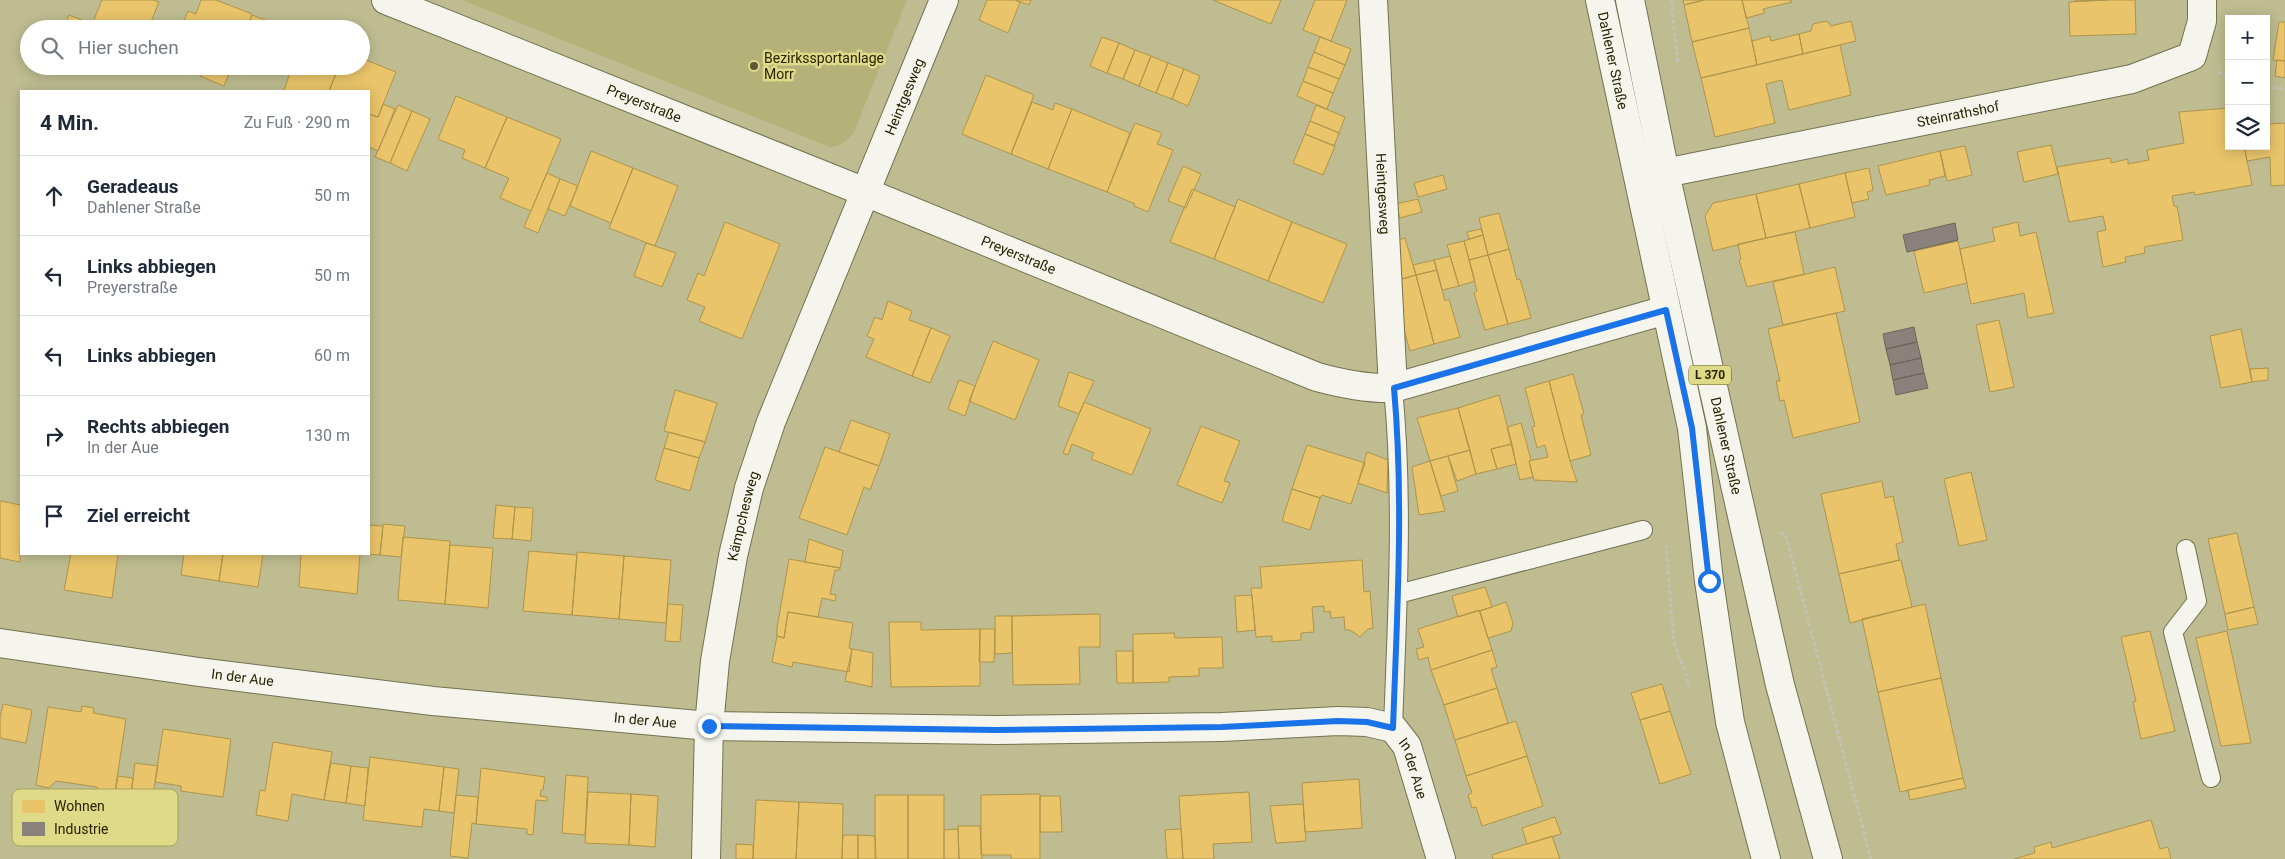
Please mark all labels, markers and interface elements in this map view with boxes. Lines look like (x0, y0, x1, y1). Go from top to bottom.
street label: Dahlener Straße (1595, 10, 1631, 111)
map controls (2225, 15, 2270, 150)
button: + (2225, 15, 2270, 60)
search box (20, 20, 370, 75)
icon: search (38, 34, 66, 62)
text: Hier suchen (78, 36, 179, 59)
place label: Bezirkssportanlage Morr (764, 50, 884, 82)
street label: Heintgesweg (882, 56, 927, 137)
marker: Bezirkssportanlage Morr (748, 60, 760, 72)
button: − (2225, 60, 2270, 105)
street label: Preyerstraße (604, 81, 684, 126)
street label: Steinrathshof (1916, 98, 2001, 130)
button: layers (2225, 105, 2270, 150)
text: 4 Min. (40, 111, 99, 135)
text: Zu Fuß · 290 m (244, 113, 350, 132)
street label: Heintgesweg (1373, 153, 1393, 235)
text: Geradeaus (87, 175, 179, 198)
icon: ahead (40, 182, 68, 210)
text: 50 m (314, 186, 350, 205)
text: Dahlener Straße (87, 198, 201, 217)
street label: Preyerstraße (979, 232, 1058, 277)
text: Links abbiegen (87, 255, 216, 278)
icon: left (40, 262, 68, 290)
text: 50 m (314, 266, 350, 285)
text: Preyerstraße (87, 278, 177, 297)
icon: left (40, 342, 68, 370)
text: Links abbiegen (87, 344, 216, 367)
text: 60 m (314, 346, 350, 365)
road number: L 370 (1689, 366, 1731, 384)
street label: Dahlener Straße (1708, 395, 1745, 496)
text: Rechts abbiegen (87, 415, 229, 438)
icon: right (40, 422, 68, 450)
text: 130 m (305, 426, 350, 445)
text: In der Aue (87, 438, 159, 457)
street label: Kämpchesweg (724, 469, 762, 562)
icon: arrive (40, 502, 68, 530)
text: Ziel erreicht (87, 504, 190, 527)
route start (1698, 570, 1721, 593)
street label: In der Aue (210, 666, 275, 689)
street label: In der Aue (613, 709, 677, 731)
route end (698, 715, 721, 738)
street label: In der Aue (1396, 735, 1430, 801)
legend (12, 789, 178, 846)
text: Wohnen (54, 798, 105, 814)
text: Industrie (54, 821, 109, 837)

